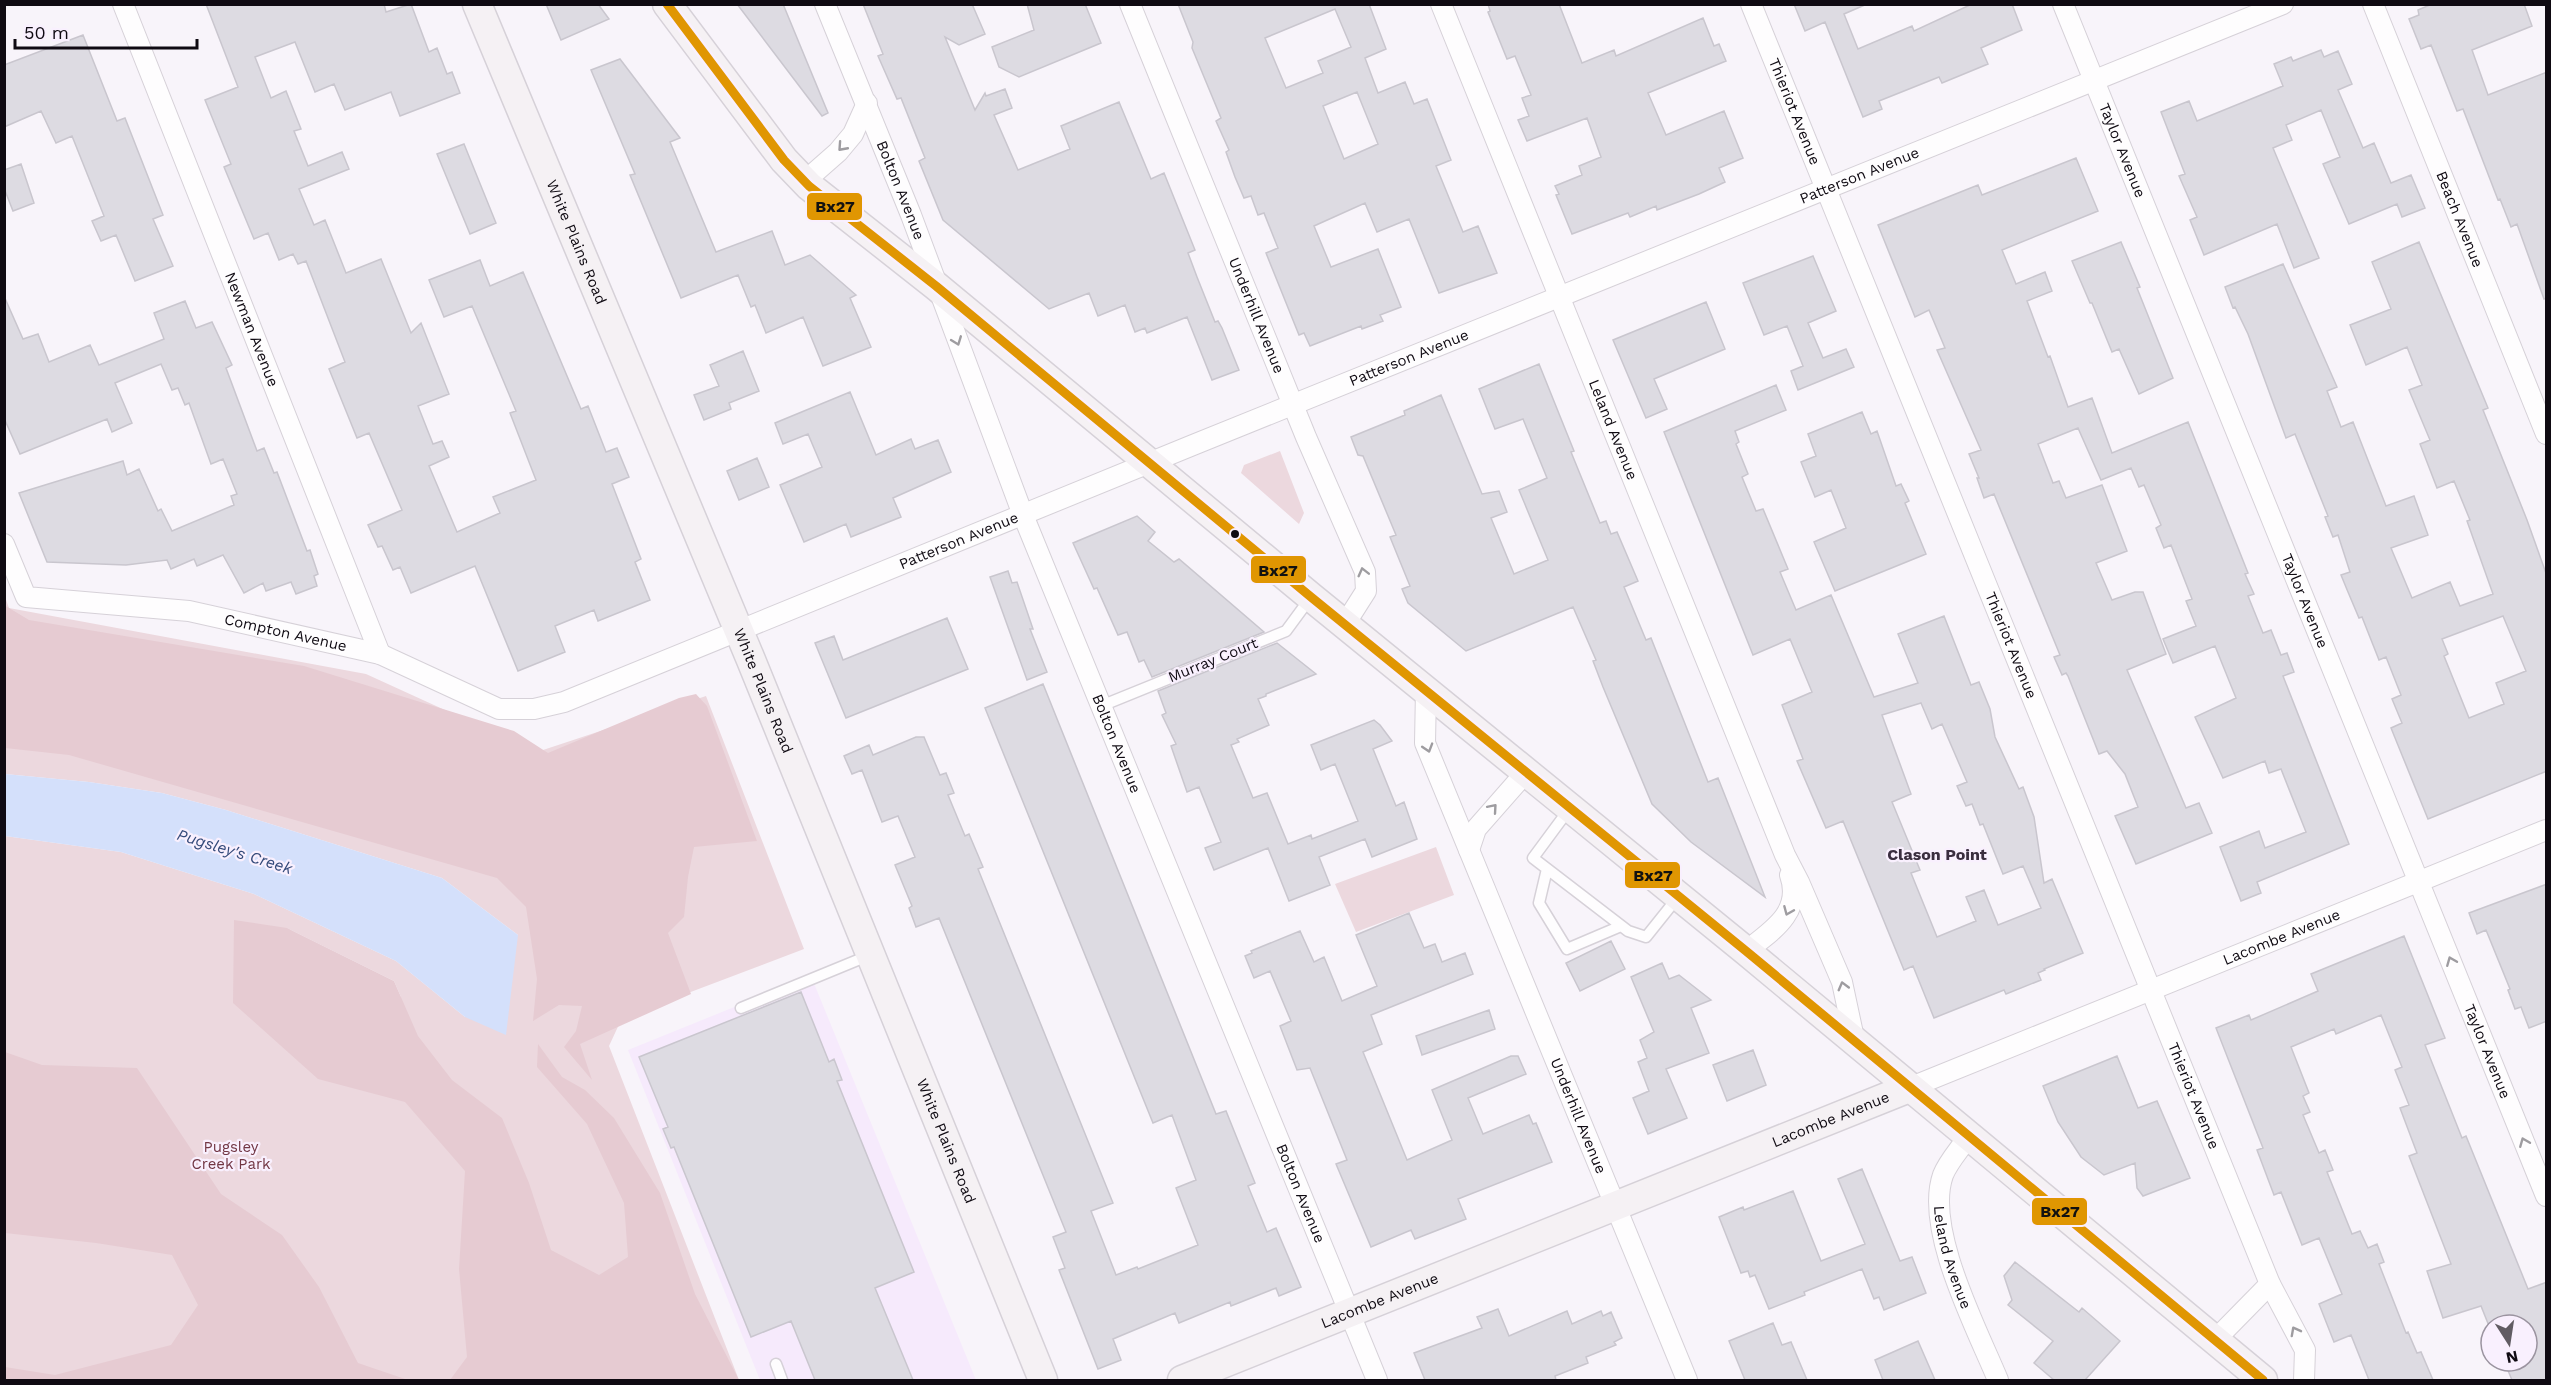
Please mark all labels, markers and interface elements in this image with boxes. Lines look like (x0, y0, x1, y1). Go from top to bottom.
scale bar (15, 12, 196, 50)
text: 50 m (24, 22, 69, 43)
street label: Thieriot Avenue (1765, 55, 1824, 168)
street label: Taylor Avenue (2095, 101, 2150, 200)
street label: Bolton Avenue (873, 138, 928, 242)
one-way arrow (838, 140, 849, 151)
street label: Patterson Avenue (1797, 143, 1922, 208)
street label: Beach Avenue (2432, 168, 2487, 270)
street label: White Plains Road (542, 177, 610, 307)
line badge: Bx27 (806, 192, 863, 221)
text: Bx27 (815, 197, 855, 216)
street label: Underhill Avenue (1225, 255, 1288, 376)
street label: Newman Avenue (221, 270, 282, 389)
street label: Patterson Avenue (1346, 325, 1471, 390)
one-way arrow (950, 335, 962, 346)
street label: Leland Avenue (1585, 377, 1641, 482)
street label: Patterson Avenue (896, 508, 1021, 573)
unlabelled marker (1229, 528, 1241, 540)
street label: Taylor Avenue (2278, 551, 2332, 651)
line badge: Bx27 (1250, 555, 1307, 584)
text: Bx27 (1258, 561, 1298, 580)
one-way arrow (1357, 567, 1370, 577)
street label: Thieriot Avenue (1981, 589, 2041, 701)
street label: Compton Avenue (223, 610, 349, 655)
street label: White Plains Road (730, 626, 797, 756)
street label: Murray Court (1166, 634, 1261, 686)
street label: Bolton Avenue (1088, 691, 1145, 796)
one-way arrow (1421, 742, 1433, 753)
one-way arrow (1486, 804, 1497, 815)
water label: Pugsley's Creek (175, 825, 296, 878)
district label: Clason Point (1887, 845, 1987, 864)
line badge: Bx27 (1624, 861, 1681, 889)
text: Bx27 (1633, 866, 1673, 885)
one-way arrow (1783, 905, 1795, 916)
street label: Lacombe Avenue (2220, 905, 2343, 969)
one-way arrow (2446, 957, 2458, 968)
one-way arrow (1837, 981, 1850, 991)
street label: Taylor Avenue (2460, 1001, 2515, 1101)
street label: Thieriot Avenue (2164, 1040, 2223, 1152)
street label: Underhill Avenue (1546, 1055, 1610, 1176)
street label: White Plains Road (913, 1076, 979, 1206)
street label: Lacombe Avenue (1769, 1088, 1892, 1151)
one-way arrow (2519, 1137, 2531, 1148)
park label: Pugsley Creek Park (191, 1138, 271, 1173)
street label: Bolton Avenue (1272, 1141, 1329, 1245)
line badge: Bx27 (2031, 1197, 2088, 1226)
text: Bx27 (2040, 1202, 2080, 1221)
street label: Leland Avenue (1930, 1205, 1975, 1312)
street label: Lacombe Avenue (1318, 1269, 1441, 1332)
north arrow (2479, 1313, 2539, 1373)
one-way arrow (2291, 1326, 2302, 1337)
text: N (2504, 1347, 2520, 1368)

